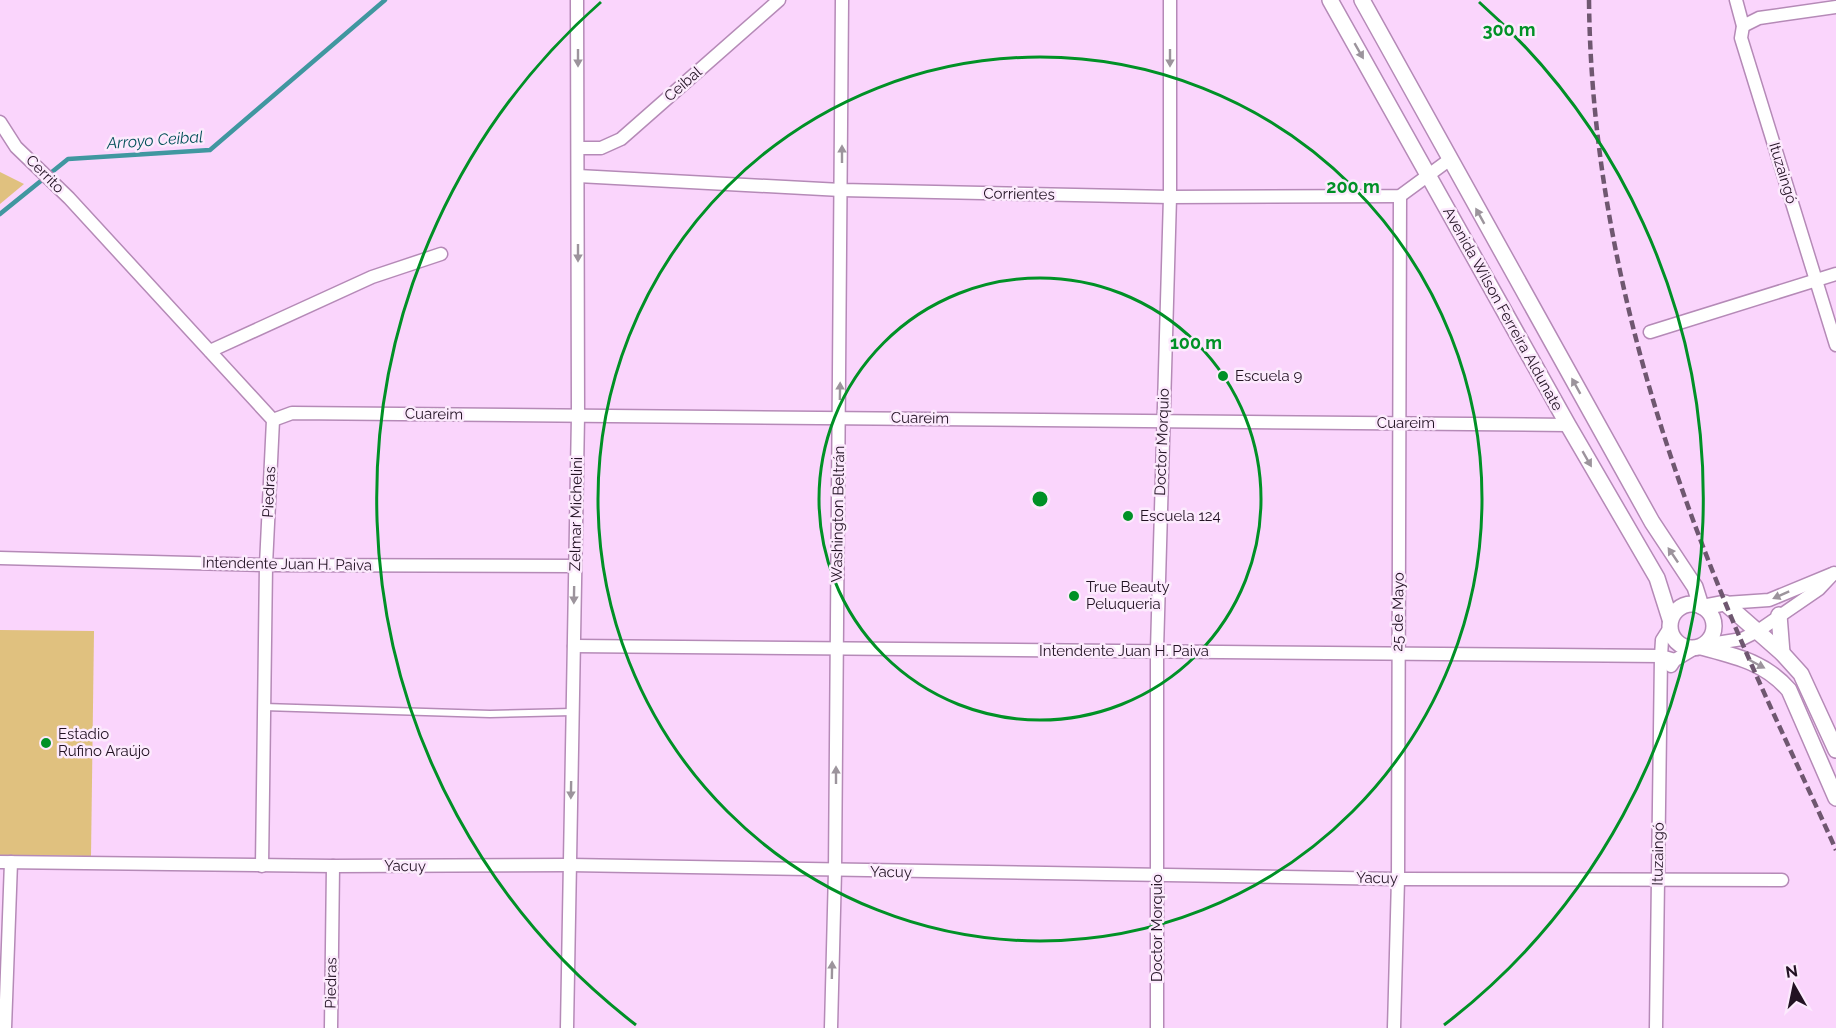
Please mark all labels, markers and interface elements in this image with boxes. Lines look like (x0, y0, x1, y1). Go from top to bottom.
text: 300 m (1482, 19, 1536, 40)
one-way arrow (1354, 43, 1364, 60)
one-way arrow (573, 49, 583, 68)
one-way arrow (1165, 49, 1175, 68)
street label: Ceibal (661, 62, 706, 105)
water label: Arroyo Ceibal (105, 127, 204, 153)
street label: Ituzaingó (1765, 140, 1801, 206)
one-way arrow (837, 144, 847, 163)
street label: Cerrito (22, 151, 68, 197)
text: 200 m (1326, 176, 1380, 197)
street label: Corrientes (983, 184, 1055, 204)
street label: Avenida Wilson Ferreira Aldunate (1439, 204, 1567, 414)
one-way arrow (1475, 207, 1485, 224)
one-way arrow (573, 244, 583, 263)
text: 100 m (1170, 332, 1222, 353)
place label: Escuela 9 (1235, 367, 1302, 385)
marker: Escuela 9 (1216, 369, 1230, 383)
one-way arrow (1570, 378, 1581, 394)
one-way arrow (835, 381, 845, 400)
street label: Doctor Morquio (1151, 388, 1173, 496)
street label: Cuareim (405, 404, 463, 424)
street label: Cuareim (891, 408, 949, 428)
street label: Cuareim (1377, 414, 1435, 432)
street label: Washington Beltrán (828, 445, 848, 583)
one-way arrow (1582, 451, 1593, 467)
street label: Zelmar Michelini (566, 457, 586, 571)
street label: Piedras (259, 466, 279, 518)
centre of rings (1030, 489, 1050, 509)
place label: Escuela 124 (1140, 507, 1221, 525)
marker: Escuela 124 (1121, 509, 1135, 523)
one-way arrow (1668, 546, 1679, 563)
street label: Intendente Juan H. Paiva (202, 554, 372, 574)
street label: 25 de Mayo (1388, 572, 1408, 652)
place label: True Beauty Peluqueria (1086, 578, 1170, 613)
one-way arrow (569, 586, 579, 605)
marker: True Beauty Peluqueria (1067, 589, 1081, 603)
one-way arrow (1772, 590, 1789, 599)
street label: Intendente Juan H. Paiva (1039, 642, 1209, 660)
one-way arrow (1749, 659, 1766, 669)
place label: Estadio Rufino Araújo (58, 725, 150, 760)
marker: Estadio Rufino Araújo (39, 736, 53, 750)
one-way arrow (831, 765, 840, 784)
one-way arrow (566, 781, 576, 800)
street label: Ituzaingó (1648, 822, 1668, 886)
street label: Yacuy (384, 857, 426, 875)
street label: Yacuy (870, 863, 912, 881)
street label: Yacuy (1356, 869, 1398, 887)
street label: Doctor Morquio (1148, 874, 1166, 982)
north arrow (1764, 956, 1824, 1016)
street label: Piedras (322, 957, 340, 1009)
one-way arrow (828, 960, 837, 979)
text: N (1784, 961, 1799, 982)

